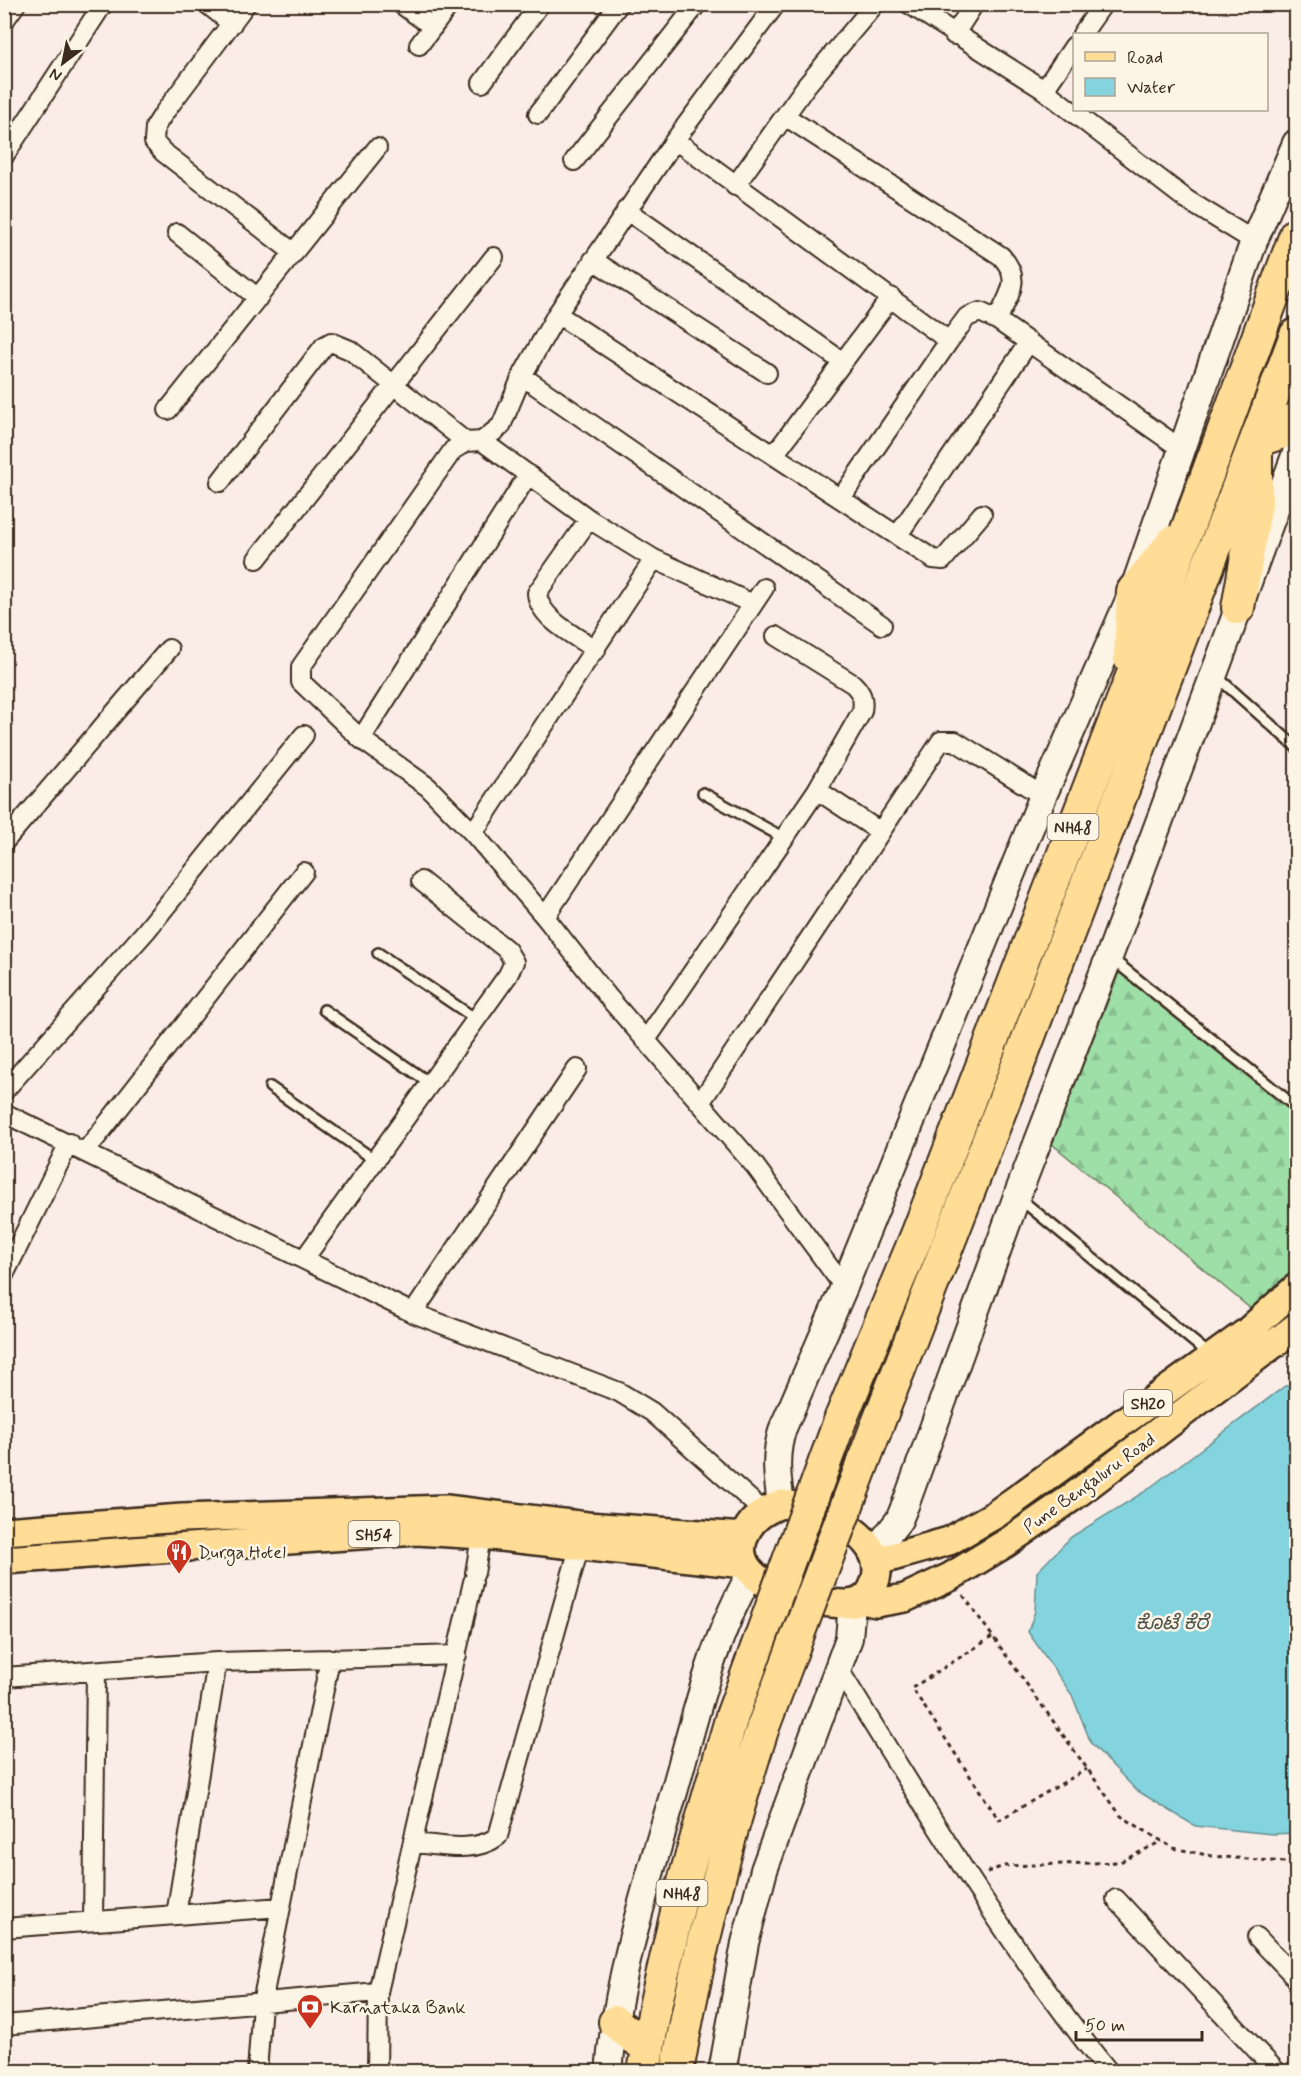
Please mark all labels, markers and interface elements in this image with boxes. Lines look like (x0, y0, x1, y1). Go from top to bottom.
north arrow (33, 33, 93, 93)
legend (1073, 33, 1268, 111)
text: Road (1127, 46, 1163, 70)
text: N (46, 63, 66, 86)
text: Water (1127, 76, 1176, 100)
road number: NH48 (1048, 814, 1098, 840)
road number: SH20 (1124, 1390, 1172, 1416)
street label: Pune Bengaluru Road (1019, 1428, 1162, 1542)
road number: SH54 (348, 1521, 400, 1547)
restaurant icon: Durga Hotel (164, 1537, 194, 1575)
place label: Durga Hotel (198, 1541, 286, 1566)
water label: ಕೊಟೆ ಕೆರೆ (1136, 1610, 1211, 1637)
road number: NH48 (656, 1880, 708, 1906)
bank icon: Karnataka Bank (295, 1992, 325, 2030)
place label: Karnataka Bank (330, 1996, 466, 2020)
scale bar (1076, 2004, 1202, 2042)
text: 50 m (1085, 2014, 1125, 2038)

